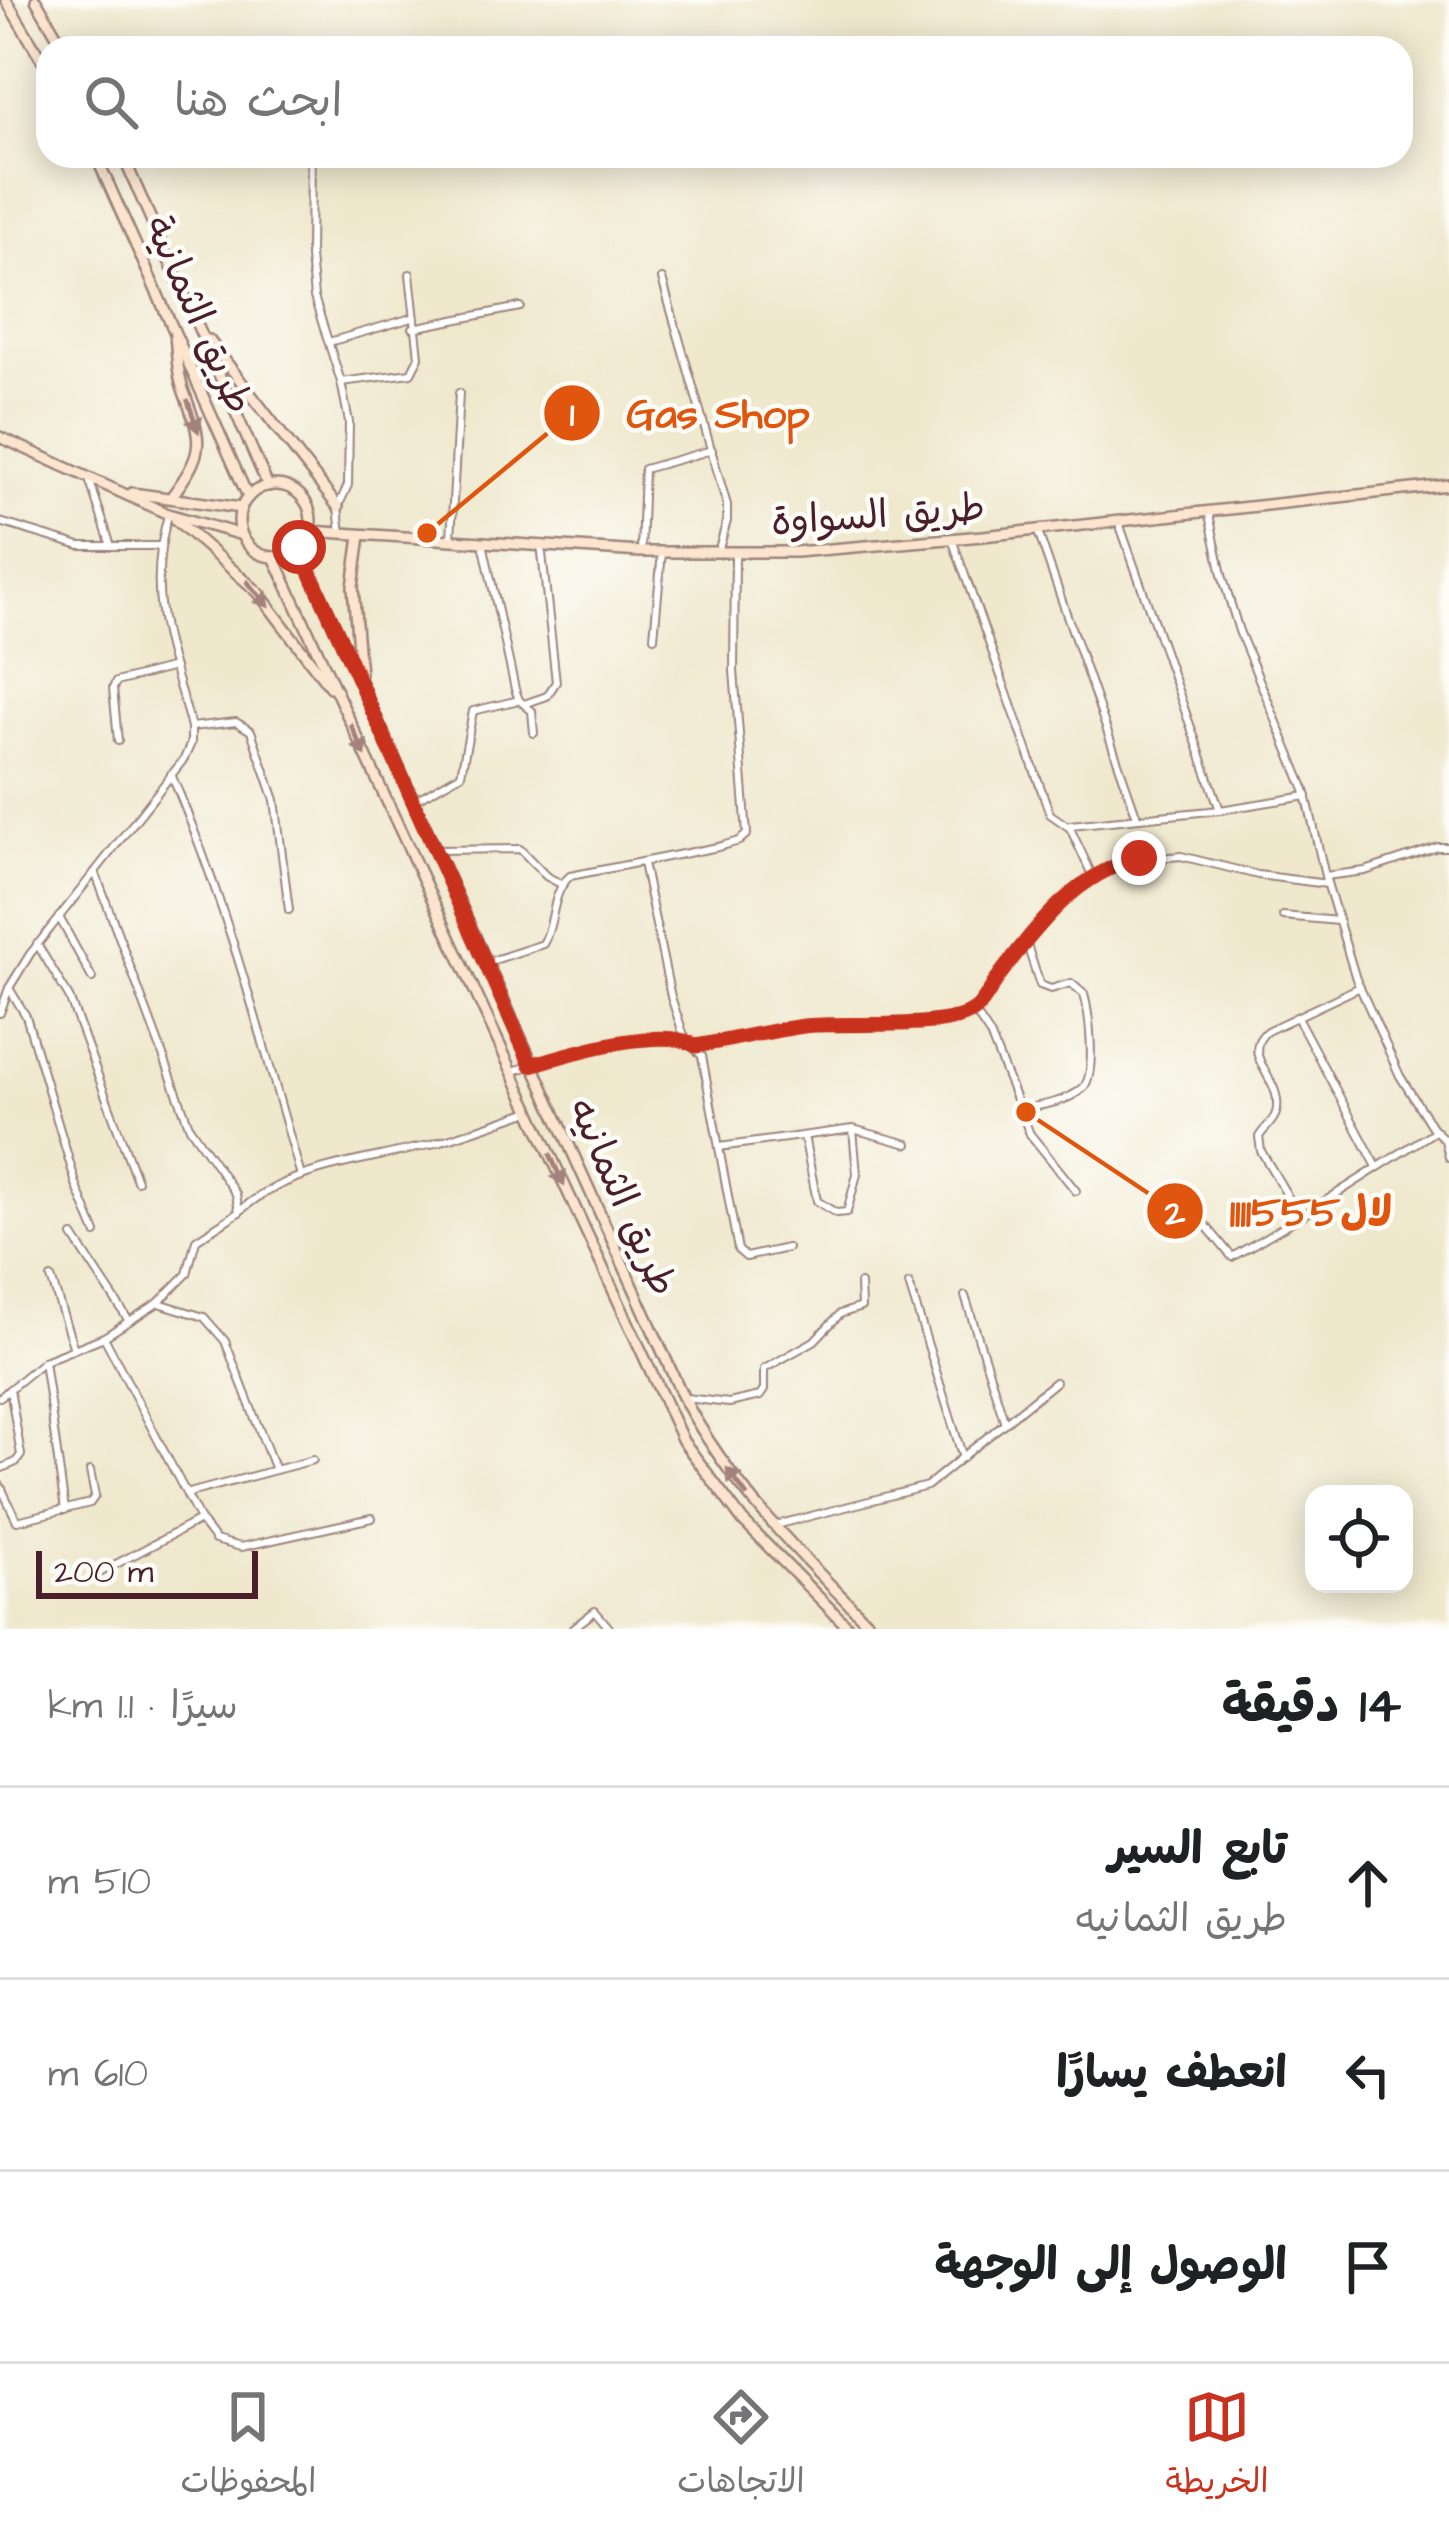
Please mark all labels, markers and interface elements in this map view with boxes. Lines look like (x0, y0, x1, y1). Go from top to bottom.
search box (36, 36, 1413, 168)
icon: search (78, 69, 144, 135)
text: ابحث هنا (174, 71, 342, 133)
street label: طريق الثمانية (130, 208, 265, 423)
callout: Gas Shop (542, 374, 833, 452)
text: Gas Shop (626, 387, 810, 445)
text: 1 (570, 390, 575, 441)
one-way arrow (184, 399, 203, 435)
street label: طريق السواوة (769, 482, 987, 550)
route start (272, 520, 326, 574)
one-way arrow (244, 580, 271, 609)
one-way arrow (348, 723, 368, 758)
route end (1112, 831, 1166, 885)
street label: طريق الثمانيه (553, 1089, 689, 1305)
one-way arrow (548, 1153, 568, 1188)
callout: 1111555لال (1145, 1172, 1416, 1250)
text: 1111555لال (1230, 1185, 1392, 1243)
text: 2 (1164, 1188, 1186, 1239)
one-way arrow (725, 1466, 749, 1498)
map controls (1305, 1485, 1413, 1593)
button: locate (1305, 1485, 1413, 1593)
scale bar (36, 1545, 258, 1598)
text: 200 m (54, 1549, 153, 1595)
text: 14 دقيقة (1222, 1671, 1401, 1742)
text: سيرًا · 1.1 km (48, 1680, 238, 1734)
text: تابع السير (1109, 1819, 1287, 1881)
icon: ahead (1335, 1850, 1401, 1916)
text: 510 m (48, 1856, 151, 1910)
text: طريق الثمانيه (1074, 1893, 1287, 1947)
icon: left (1335, 2042, 1401, 2108)
text: انعطف يسارًا (1056, 2043, 1287, 2105)
text: 610 m (48, 2048, 148, 2102)
icon: arrive (1335, 2234, 1401, 2300)
text: الوصول إلى الوجهة (935, 2235, 1287, 2297)
tab: المحفوظات (180, 2384, 316, 2510)
tab: الاتجاهات (677, 2384, 805, 2510)
tab: الخريطة (1166, 2384, 1269, 2510)

